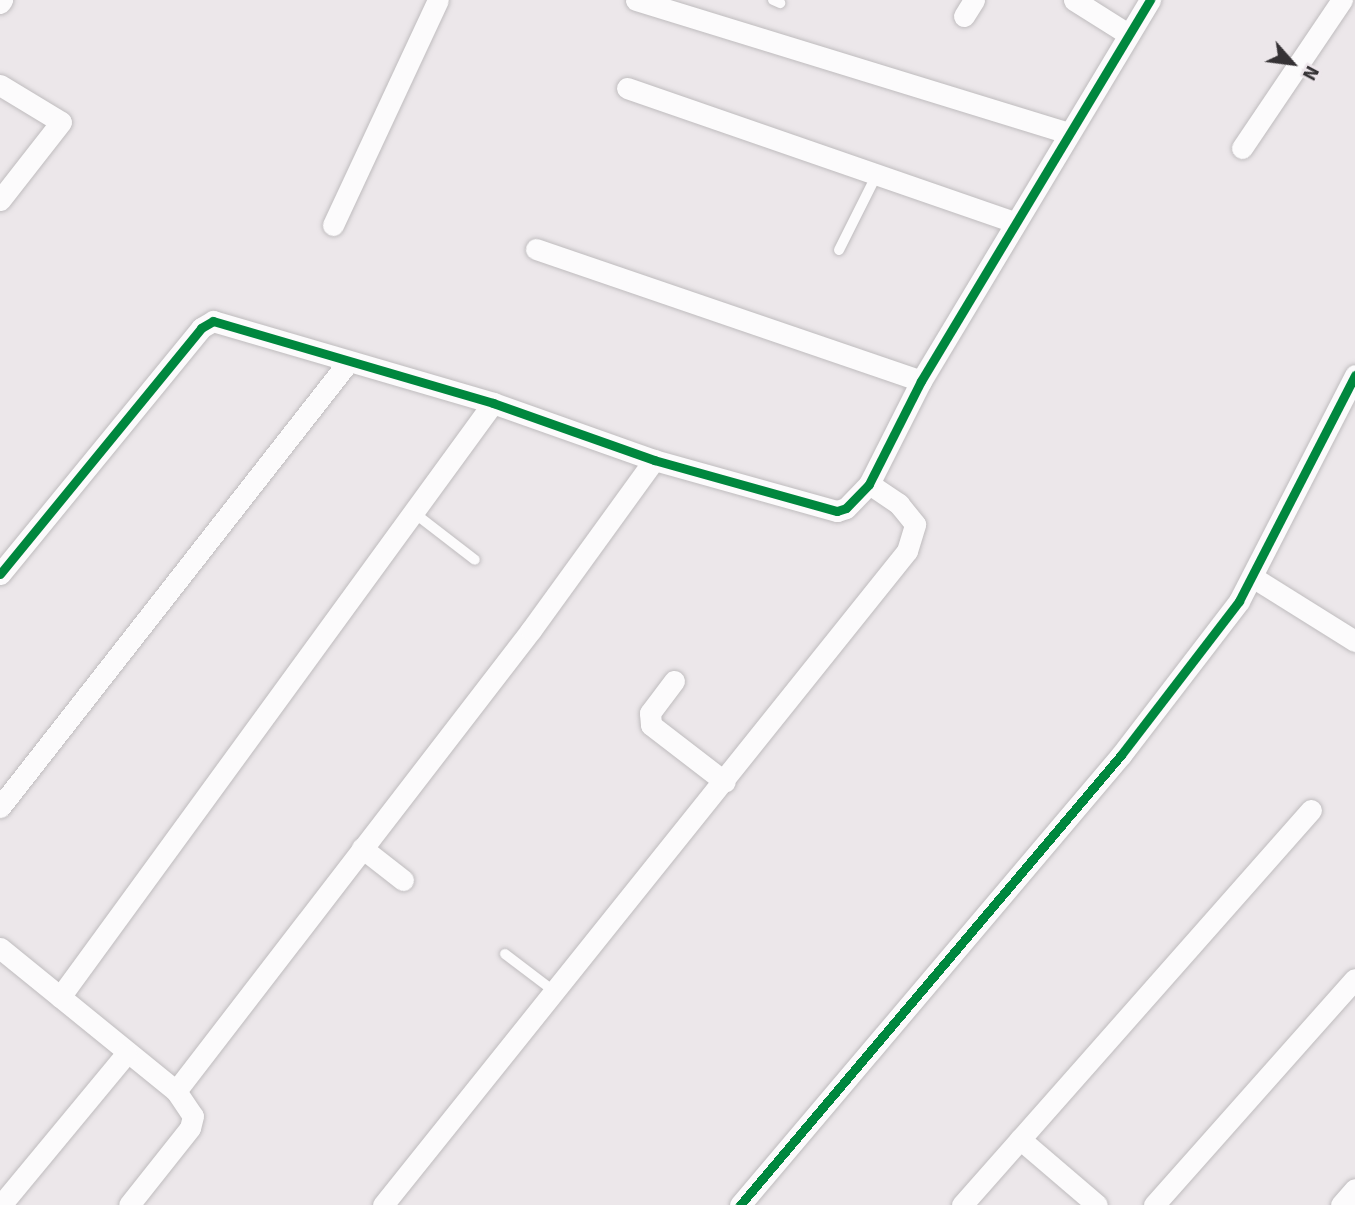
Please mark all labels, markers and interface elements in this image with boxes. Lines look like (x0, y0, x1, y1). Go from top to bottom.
north arrow (1257, 28, 1327, 98)
text: N (1297, 61, 1324, 84)

